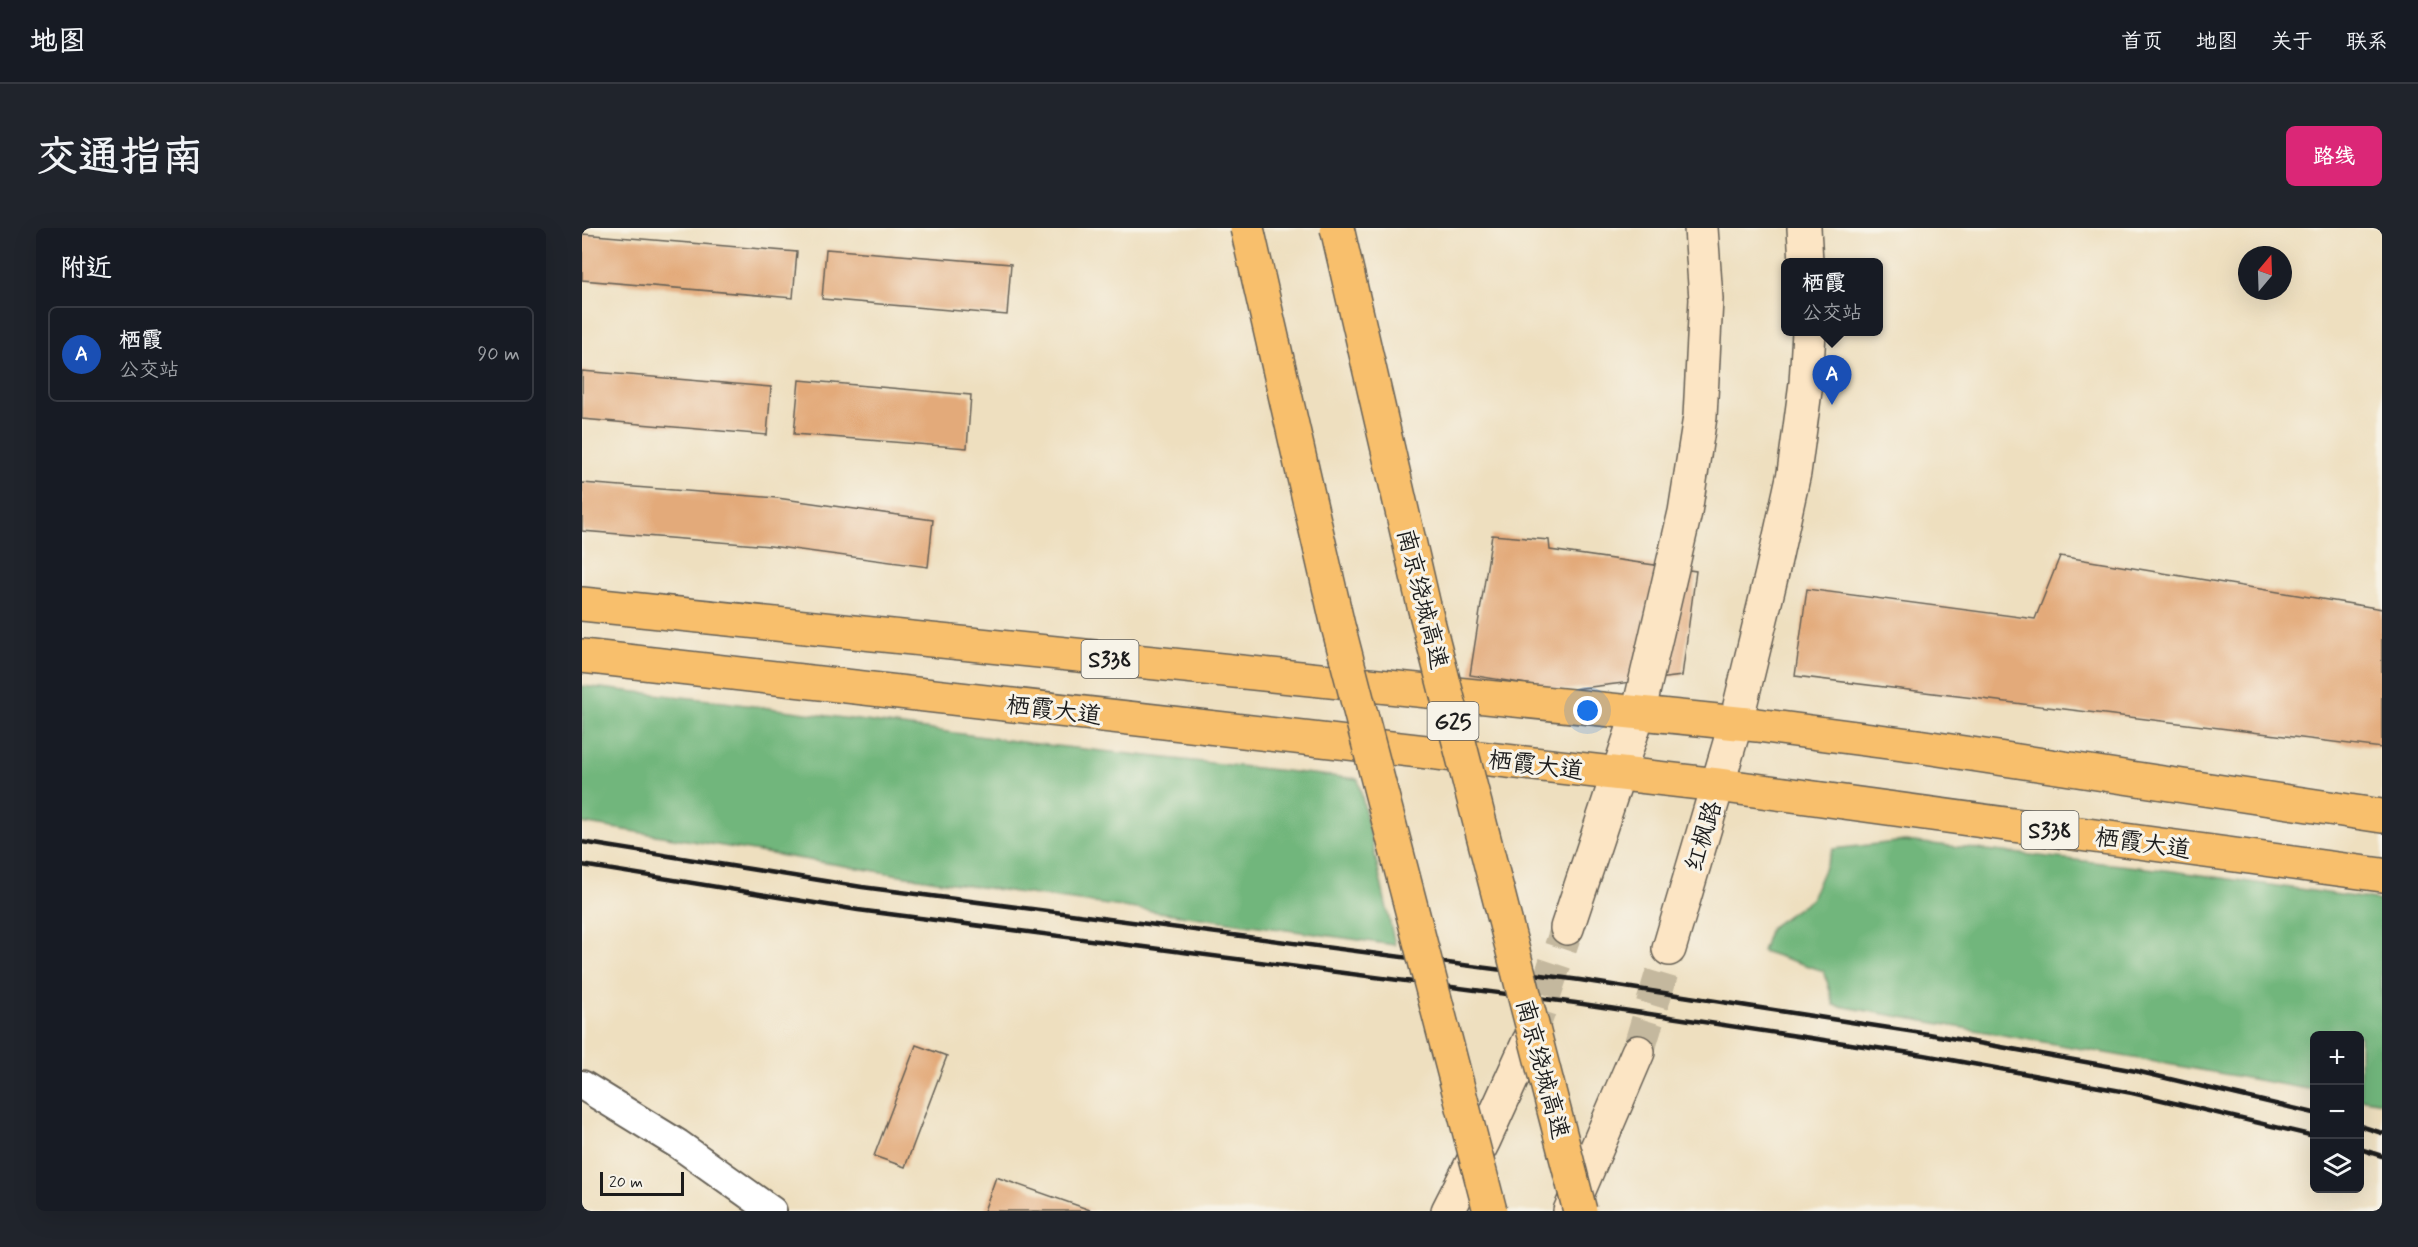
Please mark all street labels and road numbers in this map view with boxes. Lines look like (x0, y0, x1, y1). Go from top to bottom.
street label: 南京绕城高速 (1389, 526, 1454, 673)
road number: S338 (1082, 640, 1138, 678)
street label: 栖霞大道 (1004, 690, 1103, 733)
road number: G25 (1428, 702, 1478, 740)
street label: 栖霞大道 (1486, 745, 1585, 788)
street label: 红枫路 (1679, 797, 1730, 875)
road number: S338 (2022, 811, 2078, 849)
street label: 栖霞大道 (2093, 822, 2192, 867)
street label: 南京绕城高速 (1508, 996, 1575, 1143)

